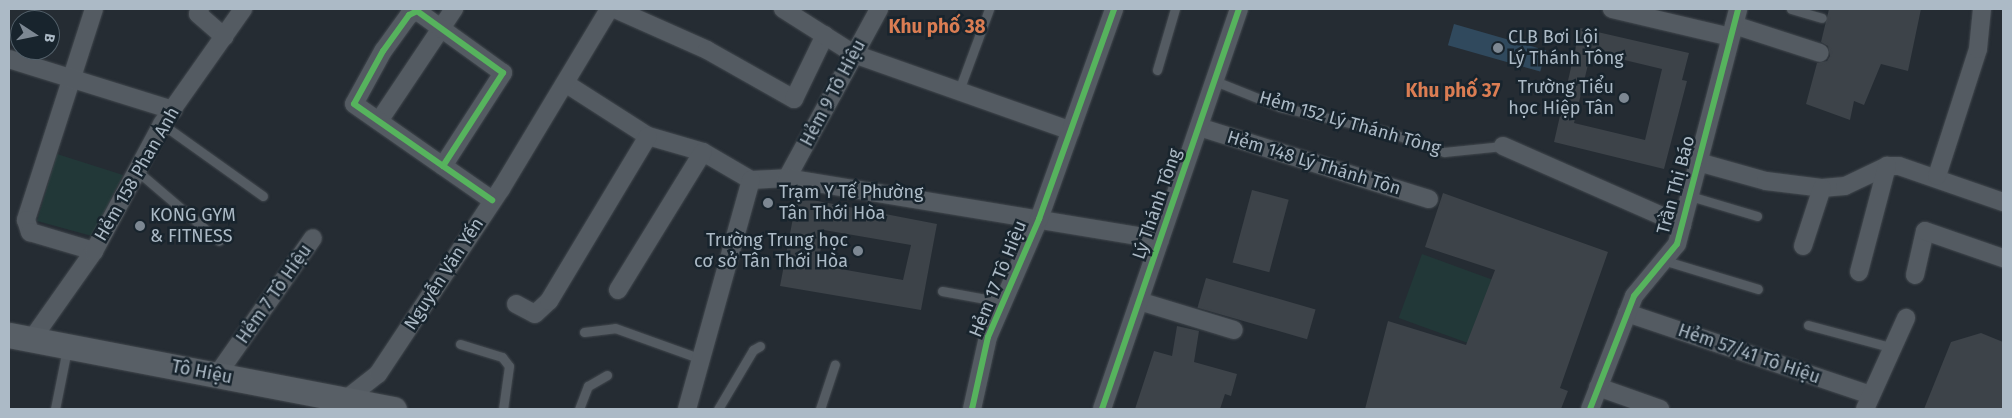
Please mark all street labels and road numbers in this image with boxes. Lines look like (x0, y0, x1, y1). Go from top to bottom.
street label: Hẻm 9 Tô Hiệu (796, 36, 870, 150)
street label: Hẻm 152 Lý Thánh Tông (1257, 87, 1443, 159)
street label: Hẻm 158 Phan Anh (90, 103, 184, 245)
street label: Hẻm 148 Lý Thánh Tôn (1225, 126, 1403, 200)
street label: Trần Thị Báo (1652, 133, 1700, 237)
street label: Lý Thánh Tông (1128, 146, 1186, 262)
street label: Nguyễn Văn Yến (400, 214, 488, 334)
street label: Hẻm 17 Tô Hiệu (965, 217, 1031, 341)
street label: Hẻm 7 Tô Hiệu (232, 240, 316, 348)
street label: Hẻm 57/41 Tô Hiệu (1675, 320, 1823, 388)
street label: Tô Hiệu (170, 356, 234, 388)

